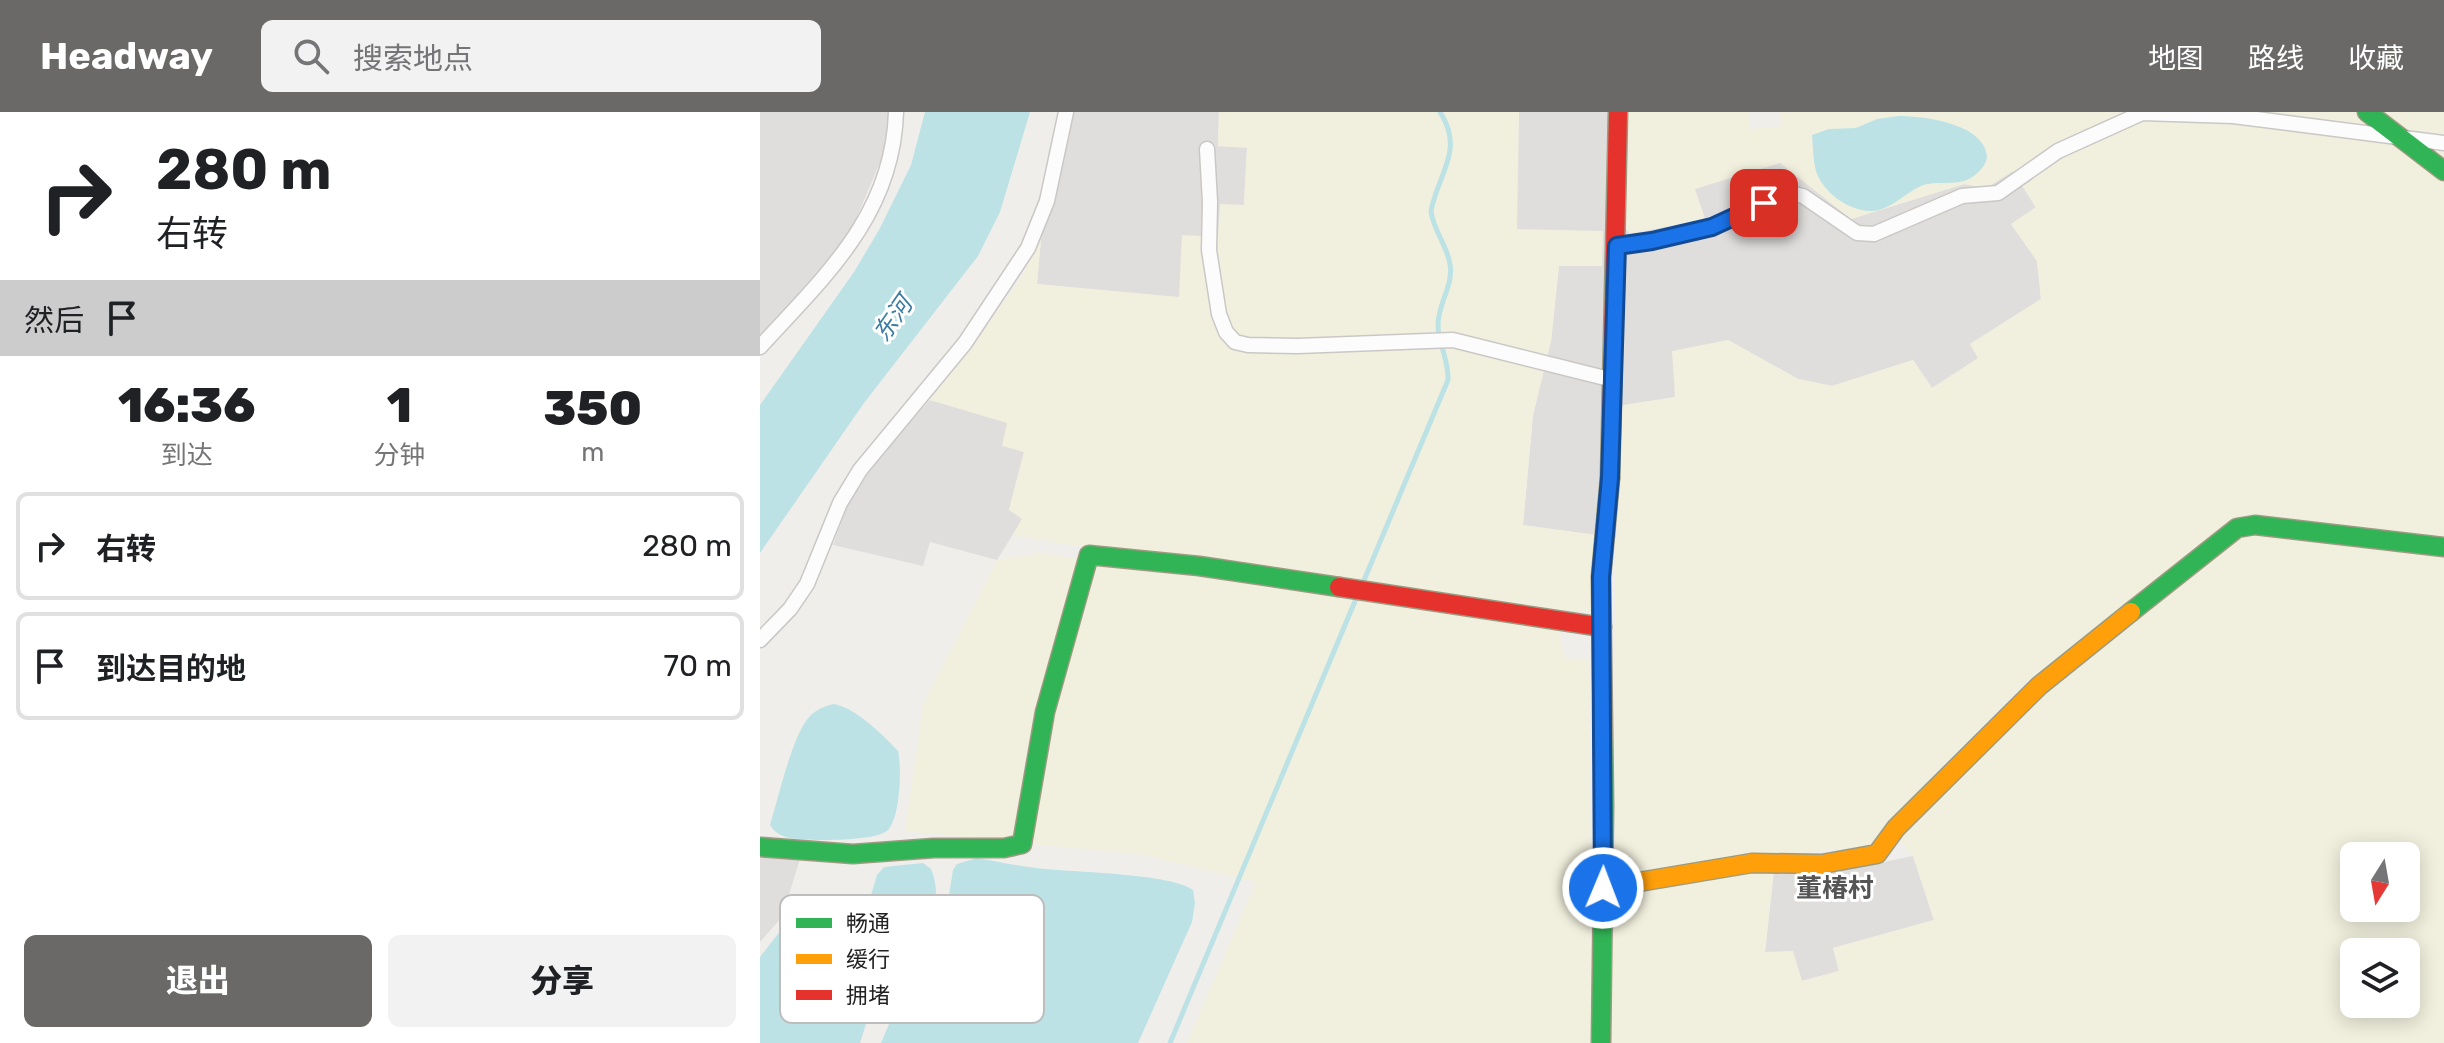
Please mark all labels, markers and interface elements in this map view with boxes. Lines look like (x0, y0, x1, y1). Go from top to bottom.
search box (261, 20, 821, 92)
text: Headway (40, 33, 213, 79)
icon: search (289, 34, 333, 78)
text: 搜索地点 (353, 41, 473, 77)
text: 地图 (2148, 42, 2204, 75)
text: 路线 (2248, 42, 2304, 75)
text: 收藏 (2348, 42, 2404, 75)
text: 280 m (156, 137, 332, 203)
icon: right (24, 144, 128, 248)
pin (1730, 169, 1798, 237)
icon: arrive (1742, 181, 1786, 225)
text: 右转 (156, 212, 228, 255)
water label: 东河 (868, 288, 921, 347)
icon: arrive (100, 296, 144, 340)
text: 然后 (24, 303, 84, 339)
text: 16:36 (118, 377, 255, 434)
text: 1 (387, 377, 412, 434)
text: 350 (543, 380, 642, 437)
text: m (581, 437, 604, 468)
text: 到达 (161, 440, 213, 471)
text: 分钟 (373, 440, 425, 471)
icon: right (28, 524, 72, 568)
text: 280 m (642, 528, 732, 564)
text: 右转 (96, 531, 156, 567)
icon: arrive (28, 644, 72, 688)
text: 70 m (664, 648, 732, 684)
text: 到达目的地 (96, 651, 246, 687)
north arrow (2340, 842, 2420, 922)
map controls (2340, 842, 2420, 1018)
position arrow (1561, 846, 1645, 930)
district label: 董椿村 (1796, 873, 1874, 904)
legend (780, 895, 1044, 1023)
text: 畅通 (846, 910, 890, 937)
button: 退出 (24, 935, 372, 1027)
button: 分享 (388, 935, 736, 1027)
button: layers (2340, 938, 2420, 1018)
text: 缓行 (846, 946, 890, 973)
text: 拥堵 (846, 982, 890, 1009)

